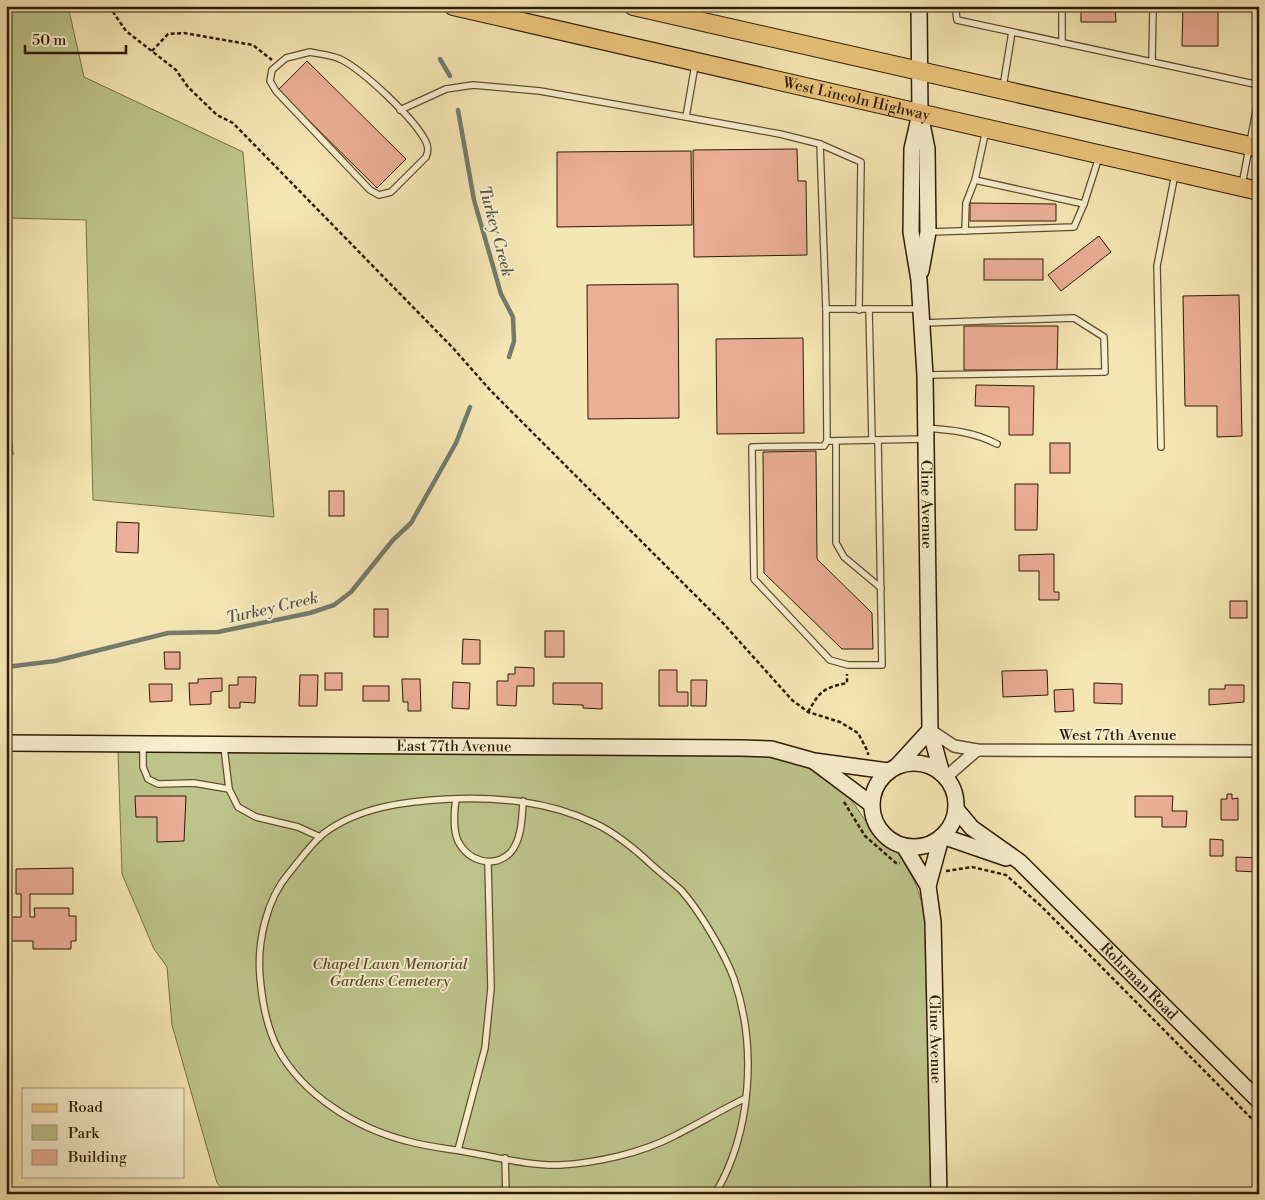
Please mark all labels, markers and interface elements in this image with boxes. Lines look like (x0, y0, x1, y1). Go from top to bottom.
scale bar (25, 22, 126, 54)
text: 50 m (32, 31, 66, 50)
street label: West Lincoln Highway (780, 73, 933, 125)
water label: Turkey Creek (474, 184, 518, 279)
street label: Cline Avenue (916, 460, 936, 549)
water label: Turkey Creek (224, 588, 320, 628)
street label: West 77th Avenue (1058, 726, 1177, 745)
street label: East 77th Avenue (396, 737, 512, 756)
street label: Rohrman Road (1096, 939, 1182, 1025)
park label: Chapel Lawn Memorial Gardens Cemetery (312, 955, 468, 991)
street label: Cline Avenue (925, 994, 946, 1084)
legend (22, 1088, 185, 1178)
text: Road (68, 1098, 103, 1117)
text: Park (68, 1124, 100, 1143)
text: Building (67, 1148, 127, 1167)

